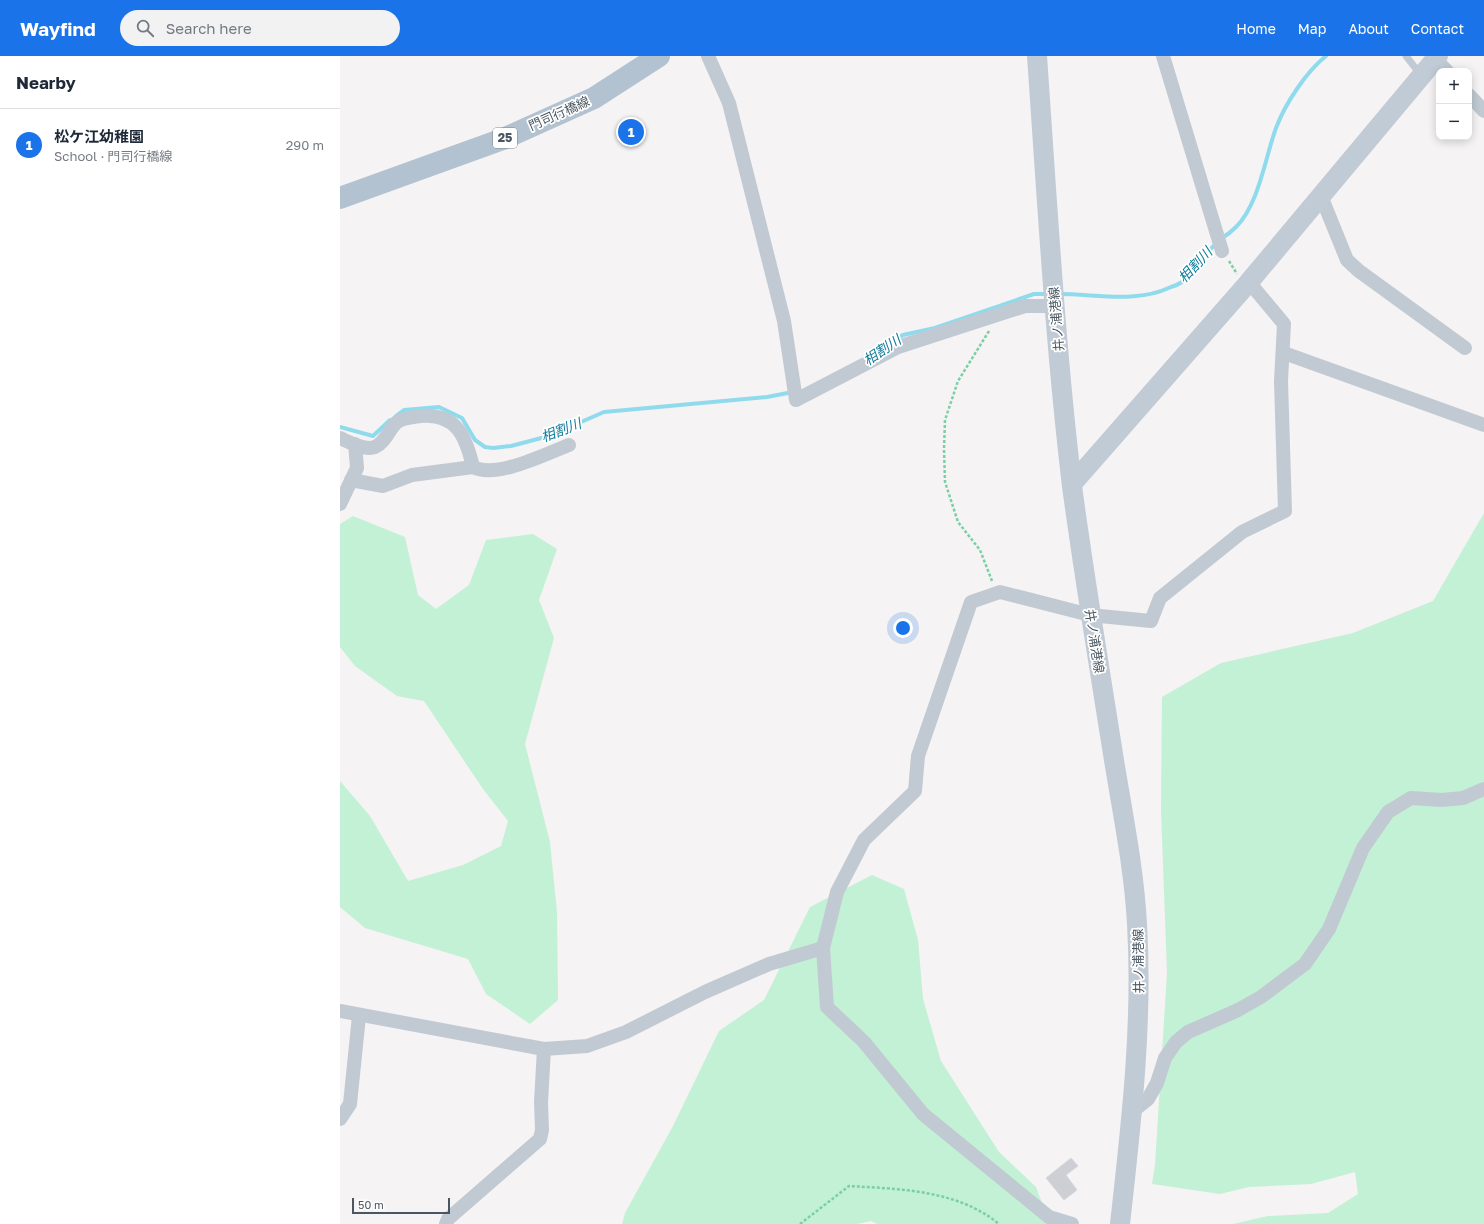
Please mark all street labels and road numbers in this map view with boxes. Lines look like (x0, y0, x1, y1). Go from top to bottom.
street label: 門司行橋線 (526, 92, 592, 134)
road number: 25 (493, 128, 517, 148)
street label: 井ノ浦港線 (1045, 286, 1067, 352)
street label: 井ノ浦港線 (1082, 608, 1108, 674)
street label: 井ノ浦港線 (1129, 928, 1147, 994)

